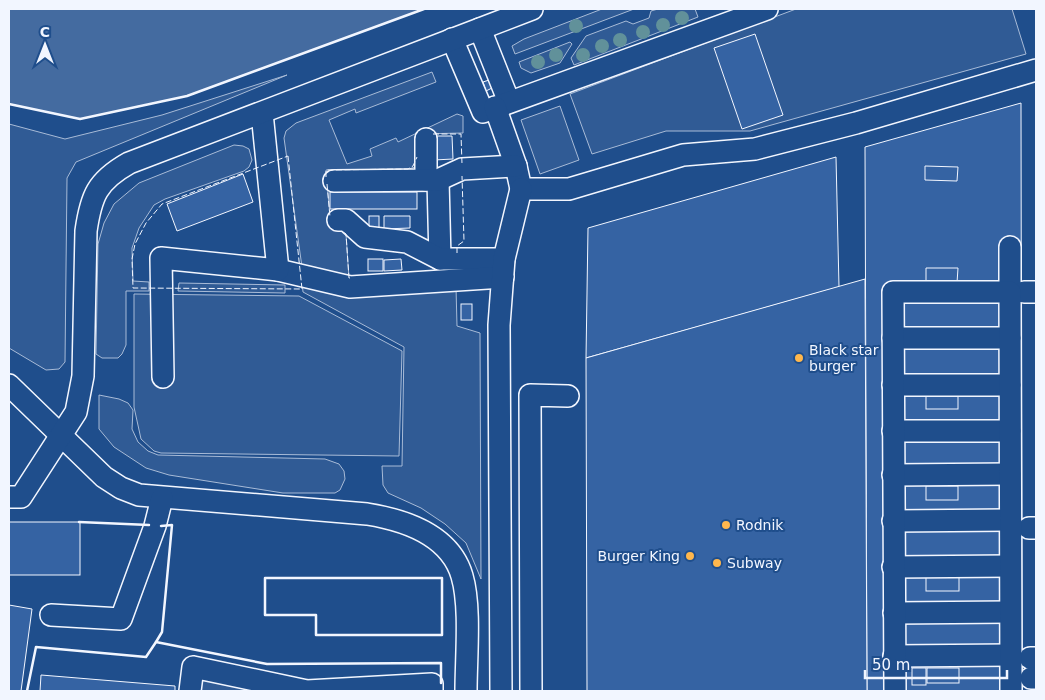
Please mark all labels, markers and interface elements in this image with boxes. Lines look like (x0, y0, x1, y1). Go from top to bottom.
north arrow (20, 20, 70, 70)
text: С (40, 24, 50, 40)
place label: Black star burger (809, 342, 879, 374)
marker: Black star burger (793, 352, 805, 364)
place label: Rodnik (736, 517, 784, 533)
marker: Rodnik (720, 519, 732, 531)
place label: Burger King (597, 548, 680, 564)
marker: Burger King (684, 550, 696, 562)
place label: Subway (727, 555, 782, 571)
marker: Subway (711, 557, 723, 569)
scale bar (865, 648, 1008, 680)
text: 50 m (872, 656, 910, 674)

